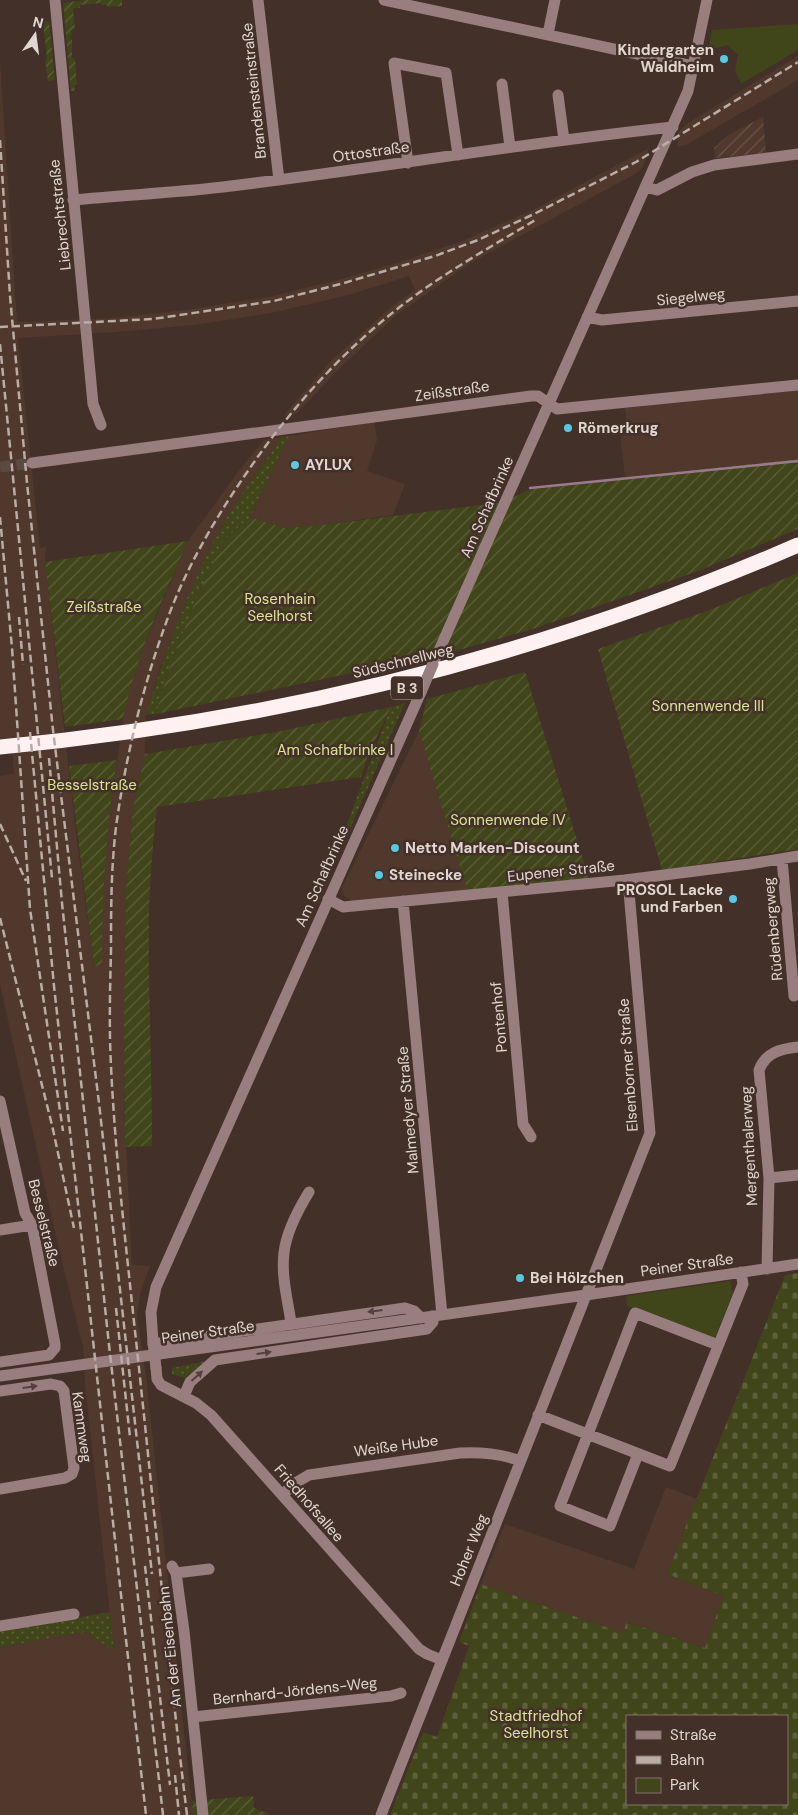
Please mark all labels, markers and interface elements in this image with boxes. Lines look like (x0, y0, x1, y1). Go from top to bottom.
north arrow (10, 10, 60, 60)
text: N (31, 12, 45, 32)
street label: Brandensteinstraße (237, 22, 271, 160)
place label: Kindergarten Waldheim (618, 40, 714, 77)
marker: Kindergarten Waldheim (718, 53, 730, 65)
street label: Ottostraße (331, 137, 411, 167)
street label: Liebrechtstraße (44, 159, 76, 271)
street label: Siegelweg (656, 283, 726, 311)
street label: Zeißstraße (413, 376, 491, 406)
place label: Römerkrug (578, 418, 658, 438)
marker: Römerkrug (562, 422, 574, 434)
street label: Am Schafbrinke (456, 453, 518, 561)
place label: AYLUX (305, 455, 352, 475)
marker: AYLUX (289, 459, 301, 471)
park label: Rosenhain Seelhorst (244, 589, 316, 626)
park label: Zeißstraße (66, 597, 142, 617)
street label: Südschnellweg (350, 639, 456, 683)
road number: B 3 (391, 676, 423, 700)
park label: Sonnenwende III (652, 696, 764, 716)
park label: Am Schafbrinke I (277, 740, 393, 760)
park label: Besselstraße (47, 775, 137, 795)
park label: Sonnenwende IV (450, 810, 566, 830)
street label: Am Schafbrinke (291, 822, 353, 930)
place label: Netto Marken-Discount (405, 838, 579, 858)
marker: Netto Marken-Discount (389, 842, 401, 854)
street label: Eupener Straße (506, 855, 616, 887)
place label: Steinecke (389, 865, 462, 885)
marker: Steinecke (373, 869, 385, 881)
street label: Rüdenbergweg (759, 876, 787, 982)
place label: PROSOL Lacke und Farben (617, 880, 723, 917)
marker: PROSOL Lacke und Farben (727, 893, 739, 905)
street label: Pontenhof (486, 981, 512, 1053)
street label: Elsenborner Straße (613, 998, 643, 1132)
street label: Malmedyer Straße (392, 1046, 424, 1174)
street label: Mergenthalerweg (736, 1086, 762, 1206)
street label: Besselstraße (23, 1177, 65, 1269)
street label: Peiner Straße (639, 1249, 735, 1281)
place label: Bei Hölzchen (530, 1268, 624, 1288)
marker: Bei Hölzchen (514, 1272, 526, 1284)
one-way arrow (367, 1308, 383, 1316)
street label: Peiner Straße (160, 1316, 256, 1348)
one-way arrow (256, 1348, 272, 1356)
one-way arrow (191, 1370, 203, 1382)
one-way arrow (22, 1383, 38, 1391)
street label: Kammweg (67, 1390, 97, 1464)
street label: Weiße Hube (353, 1430, 439, 1462)
street label: Friedhofsallee (270, 1460, 348, 1546)
street label: Hoher Weg (445, 1511, 493, 1589)
street label: An der Eisenbahn (154, 1586, 186, 1708)
street label: Bernhard-Jördens-Weg (212, 1672, 378, 1710)
park label: Stadtfriedhof Seelhorst (490, 1706, 582, 1743)
legend (626, 1715, 788, 1805)
text: Straße (670, 1725, 717, 1745)
text: Bahn (670, 1750, 704, 1770)
text: Park (670, 1775, 700, 1795)

